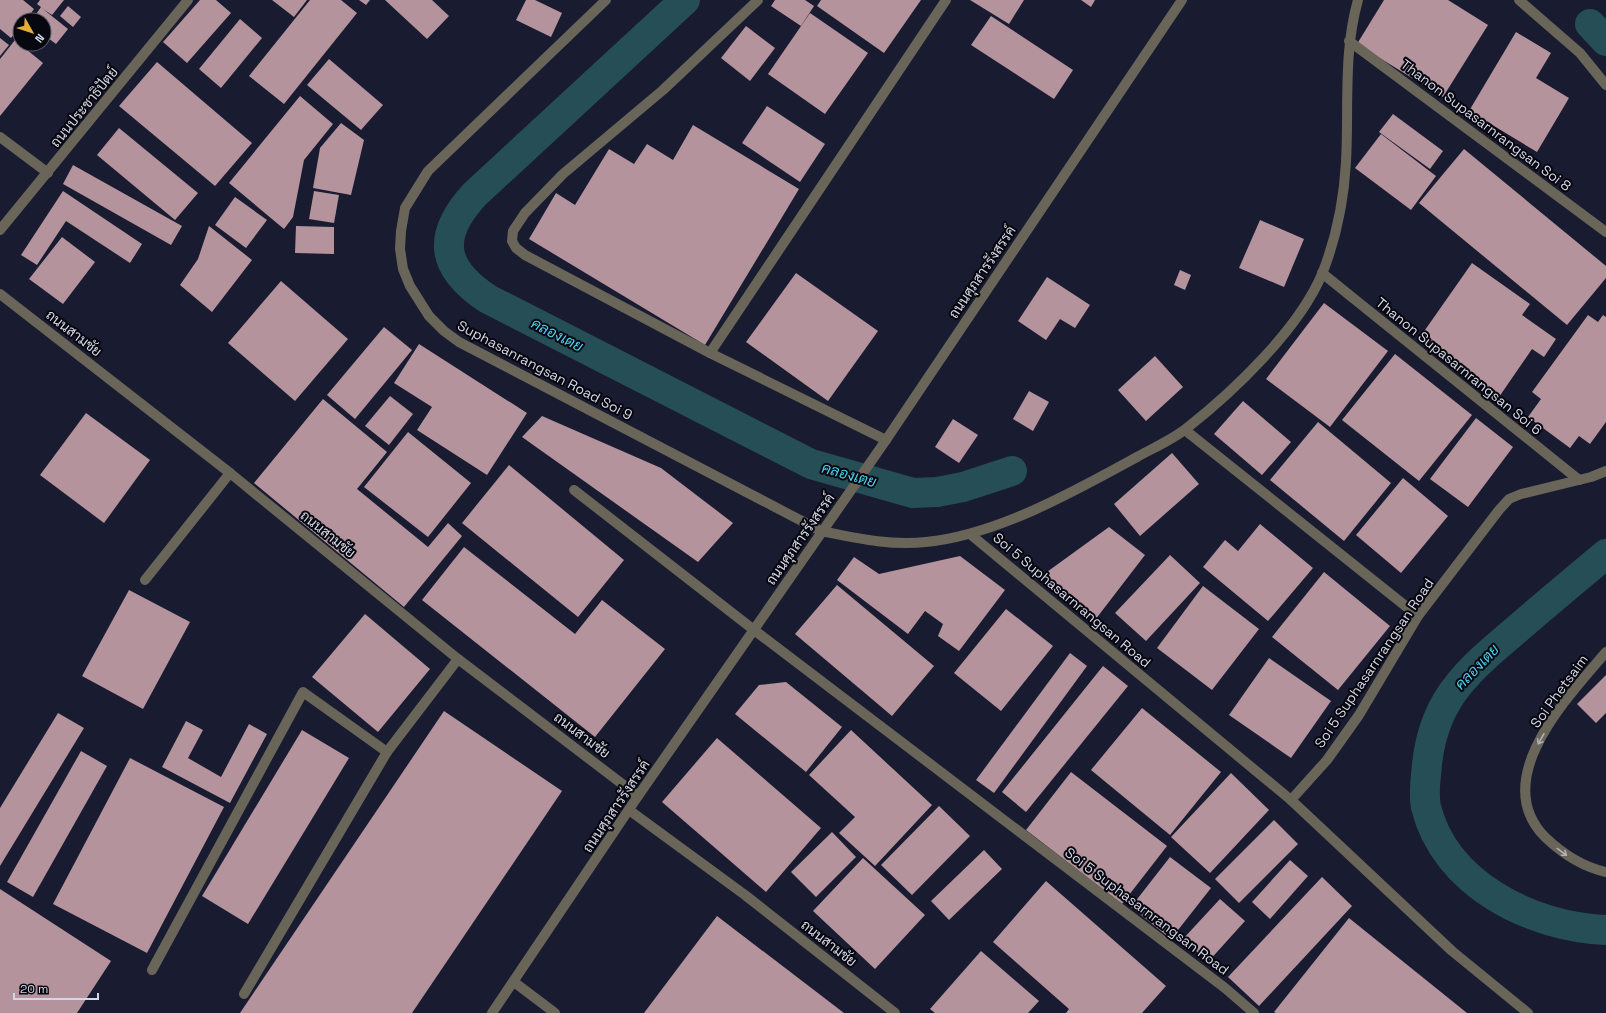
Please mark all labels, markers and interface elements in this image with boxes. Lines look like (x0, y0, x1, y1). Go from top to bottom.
north arrow (12, 12, 52, 52)
text: N (32, 31, 48, 46)
street label: Thanon Supasarnrangsan Soi 8 (1397, 55, 1575, 195)
street label: ถนนประชาธิปัตย์ (46, 63, 122, 151)
street label: ถนนศุภสารรังสรรค์ (944, 222, 1020, 322)
street label: Thanon Supasarnrangsan Soi 6 (1372, 293, 1546, 439)
street label: ถนนสามชัย (42, 306, 106, 360)
water label: คลองเตย (528, 313, 587, 356)
street label: Suphasanrangsan Road Soi 9 (454, 316, 636, 424)
water label: คลองเตย (820, 458, 879, 491)
street label: ถนนศุภสารรังสรรค์ (762, 490, 839, 589)
street label: ถนนสามชัย (297, 506, 359, 562)
street label: Soi 5 Suphasarnrangsan Road (989, 529, 1155, 671)
street label: Soi 5 Suphasarnrangsan Road (1310, 575, 1438, 751)
water label: คลองเตย (1450, 640, 1503, 693)
street label: Soi Phetsaim (1526, 651, 1592, 731)
street label: ถนนสามชัย (550, 708, 614, 762)
one-way arrow (1536, 733, 1544, 745)
street label: ถนนศุภสารรังสรรค์ (578, 756, 654, 856)
street label: Soi 5 Suphasarnrangsan Road (1061, 843, 1233, 979)
one-way arrow (1557, 847, 1568, 856)
street label: ถนนสามชัย (797, 916, 861, 970)
scale bar (14, 975, 98, 1001)
text: 20 m (20, 981, 48, 997)

